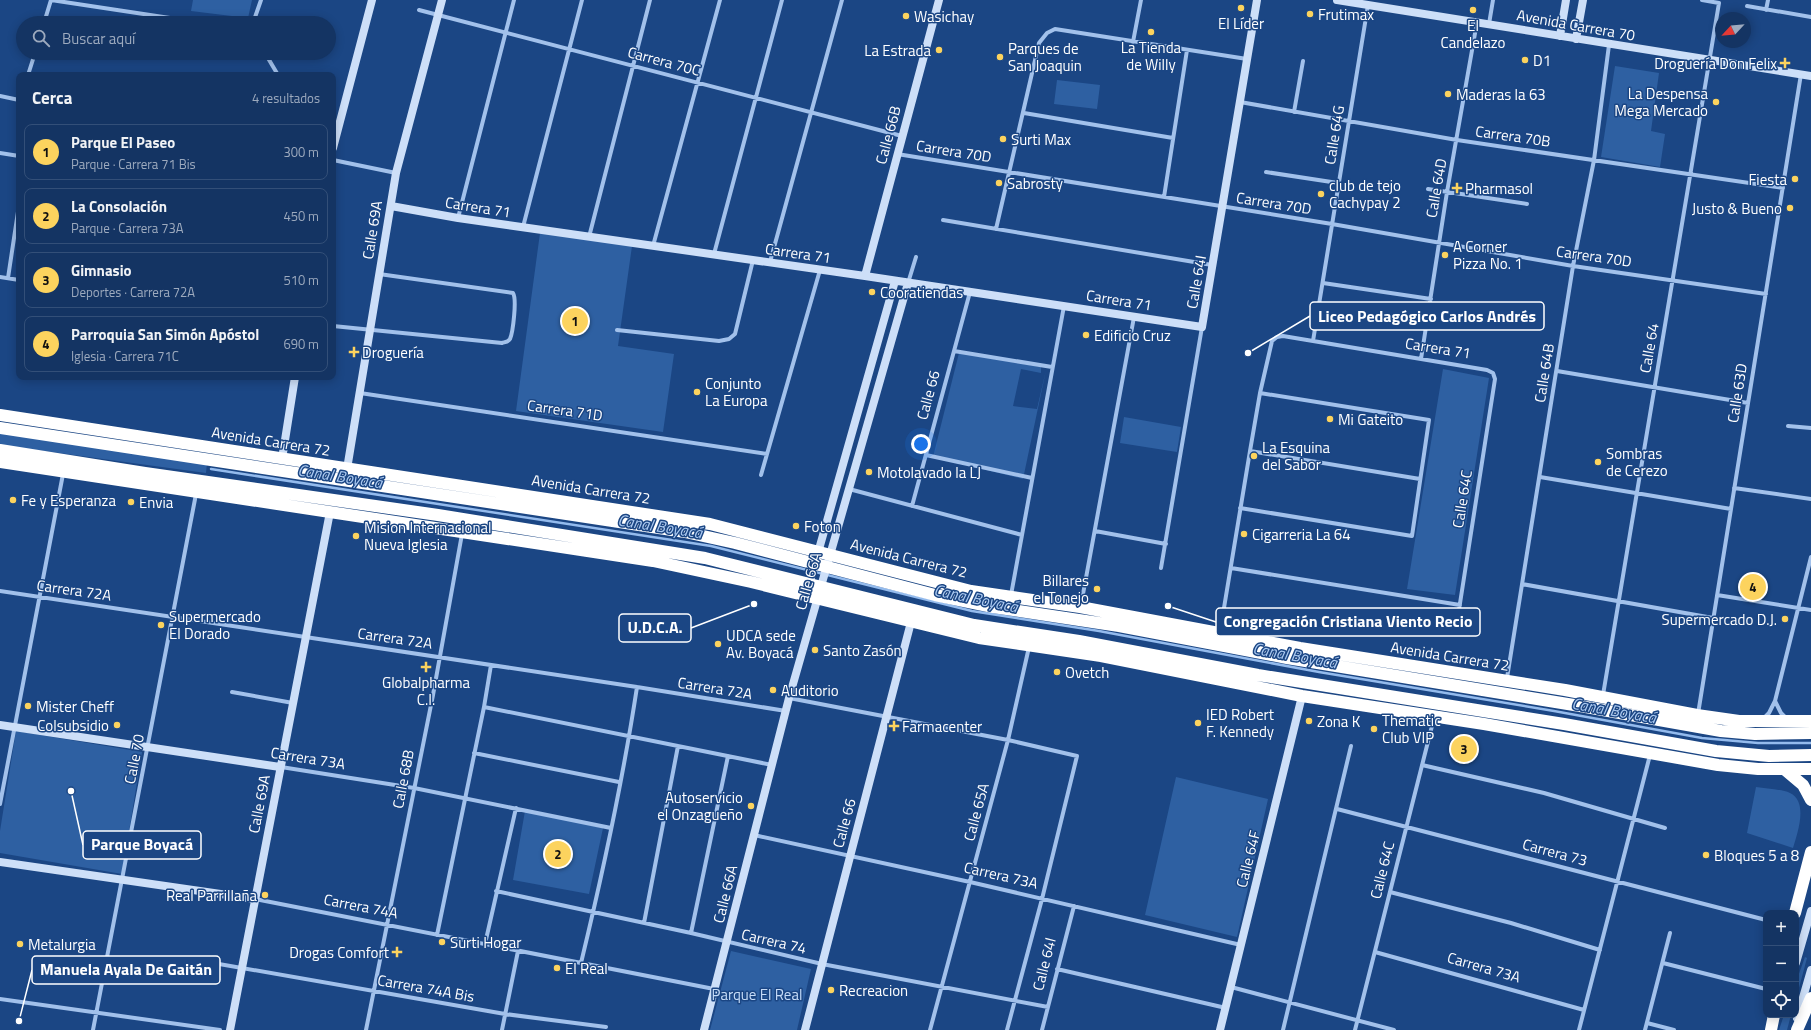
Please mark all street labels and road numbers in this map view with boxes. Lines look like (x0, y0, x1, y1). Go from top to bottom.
street label: Avenida Carrera 70 (1515, 3, 1637, 47)
street label: Carrera 70C (625, 40, 703, 82)
street label: Calle 66B (869, 103, 907, 167)
street label: Calle 64G (1318, 104, 1350, 166)
street label: Carrera 70B (1474, 119, 1552, 153)
street label: Carrera 70D (915, 134, 993, 168)
street label: Calle 64D (1419, 156, 1453, 220)
street label: Carrera 70D (1235, 186, 1313, 220)
street label: Carrera 71 (443, 190, 513, 224)
street label: Calle 69A (356, 199, 388, 261)
street label: Carrera 71 (764, 237, 832, 269)
street label: Carrera 70D (1555, 239, 1633, 273)
street label: Calle 64I (1180, 253, 1212, 311)
street label: Carrera 71 (1084, 283, 1154, 317)
street label: Calle 64 (1633, 321, 1665, 375)
street label: Carrera 71 (1403, 331, 1473, 365)
street label: Calle 64B (1528, 342, 1560, 404)
street label: Calle 63D (1721, 362, 1753, 424)
street label: Calle 66 (910, 368, 946, 422)
street label: Carrera 71D (526, 393, 604, 427)
street label: Avenida Carrera 72 (210, 420, 332, 462)
street label: Avenida Carrera 72 (530, 468, 652, 510)
street label: Calle 64C (1446, 468, 1478, 530)
street label: Avenida Carrera 72 (848, 532, 970, 584)
street label: Calle 66A (789, 549, 827, 613)
street label: Carrera 72A (35, 573, 113, 607)
street label: Carrera 72A (356, 621, 434, 655)
street label: Avenida Carrera 72 (1389, 635, 1511, 677)
street label: Carrera 72A (676, 671, 754, 705)
street label: Calle 70 (118, 732, 150, 786)
street label: Carrera 73A (269, 741, 347, 775)
street label: Calle 68B (386, 748, 420, 810)
street label: Calle 69A (242, 773, 276, 835)
street label: Calle 65A (957, 780, 995, 844)
street label: Calle 66 (826, 796, 862, 850)
street label: Calle 64F (1230, 828, 1266, 890)
street label: Carrera 73 (1520, 832, 1590, 872)
street label: Calle 64C (1364, 839, 1400, 901)
street label: Carrera 73A (962, 855, 1040, 895)
street label: Calle 66A (707, 862, 743, 926)
street label: Carrera 74A (322, 888, 400, 924)
street label: Carrera 74 (739, 922, 809, 960)
street label: Calle 64I (1026, 935, 1062, 993)
street label: Carrera 73A (1445, 946, 1523, 988)
street label: Carrera 74A Bis (376, 968, 476, 1008)

